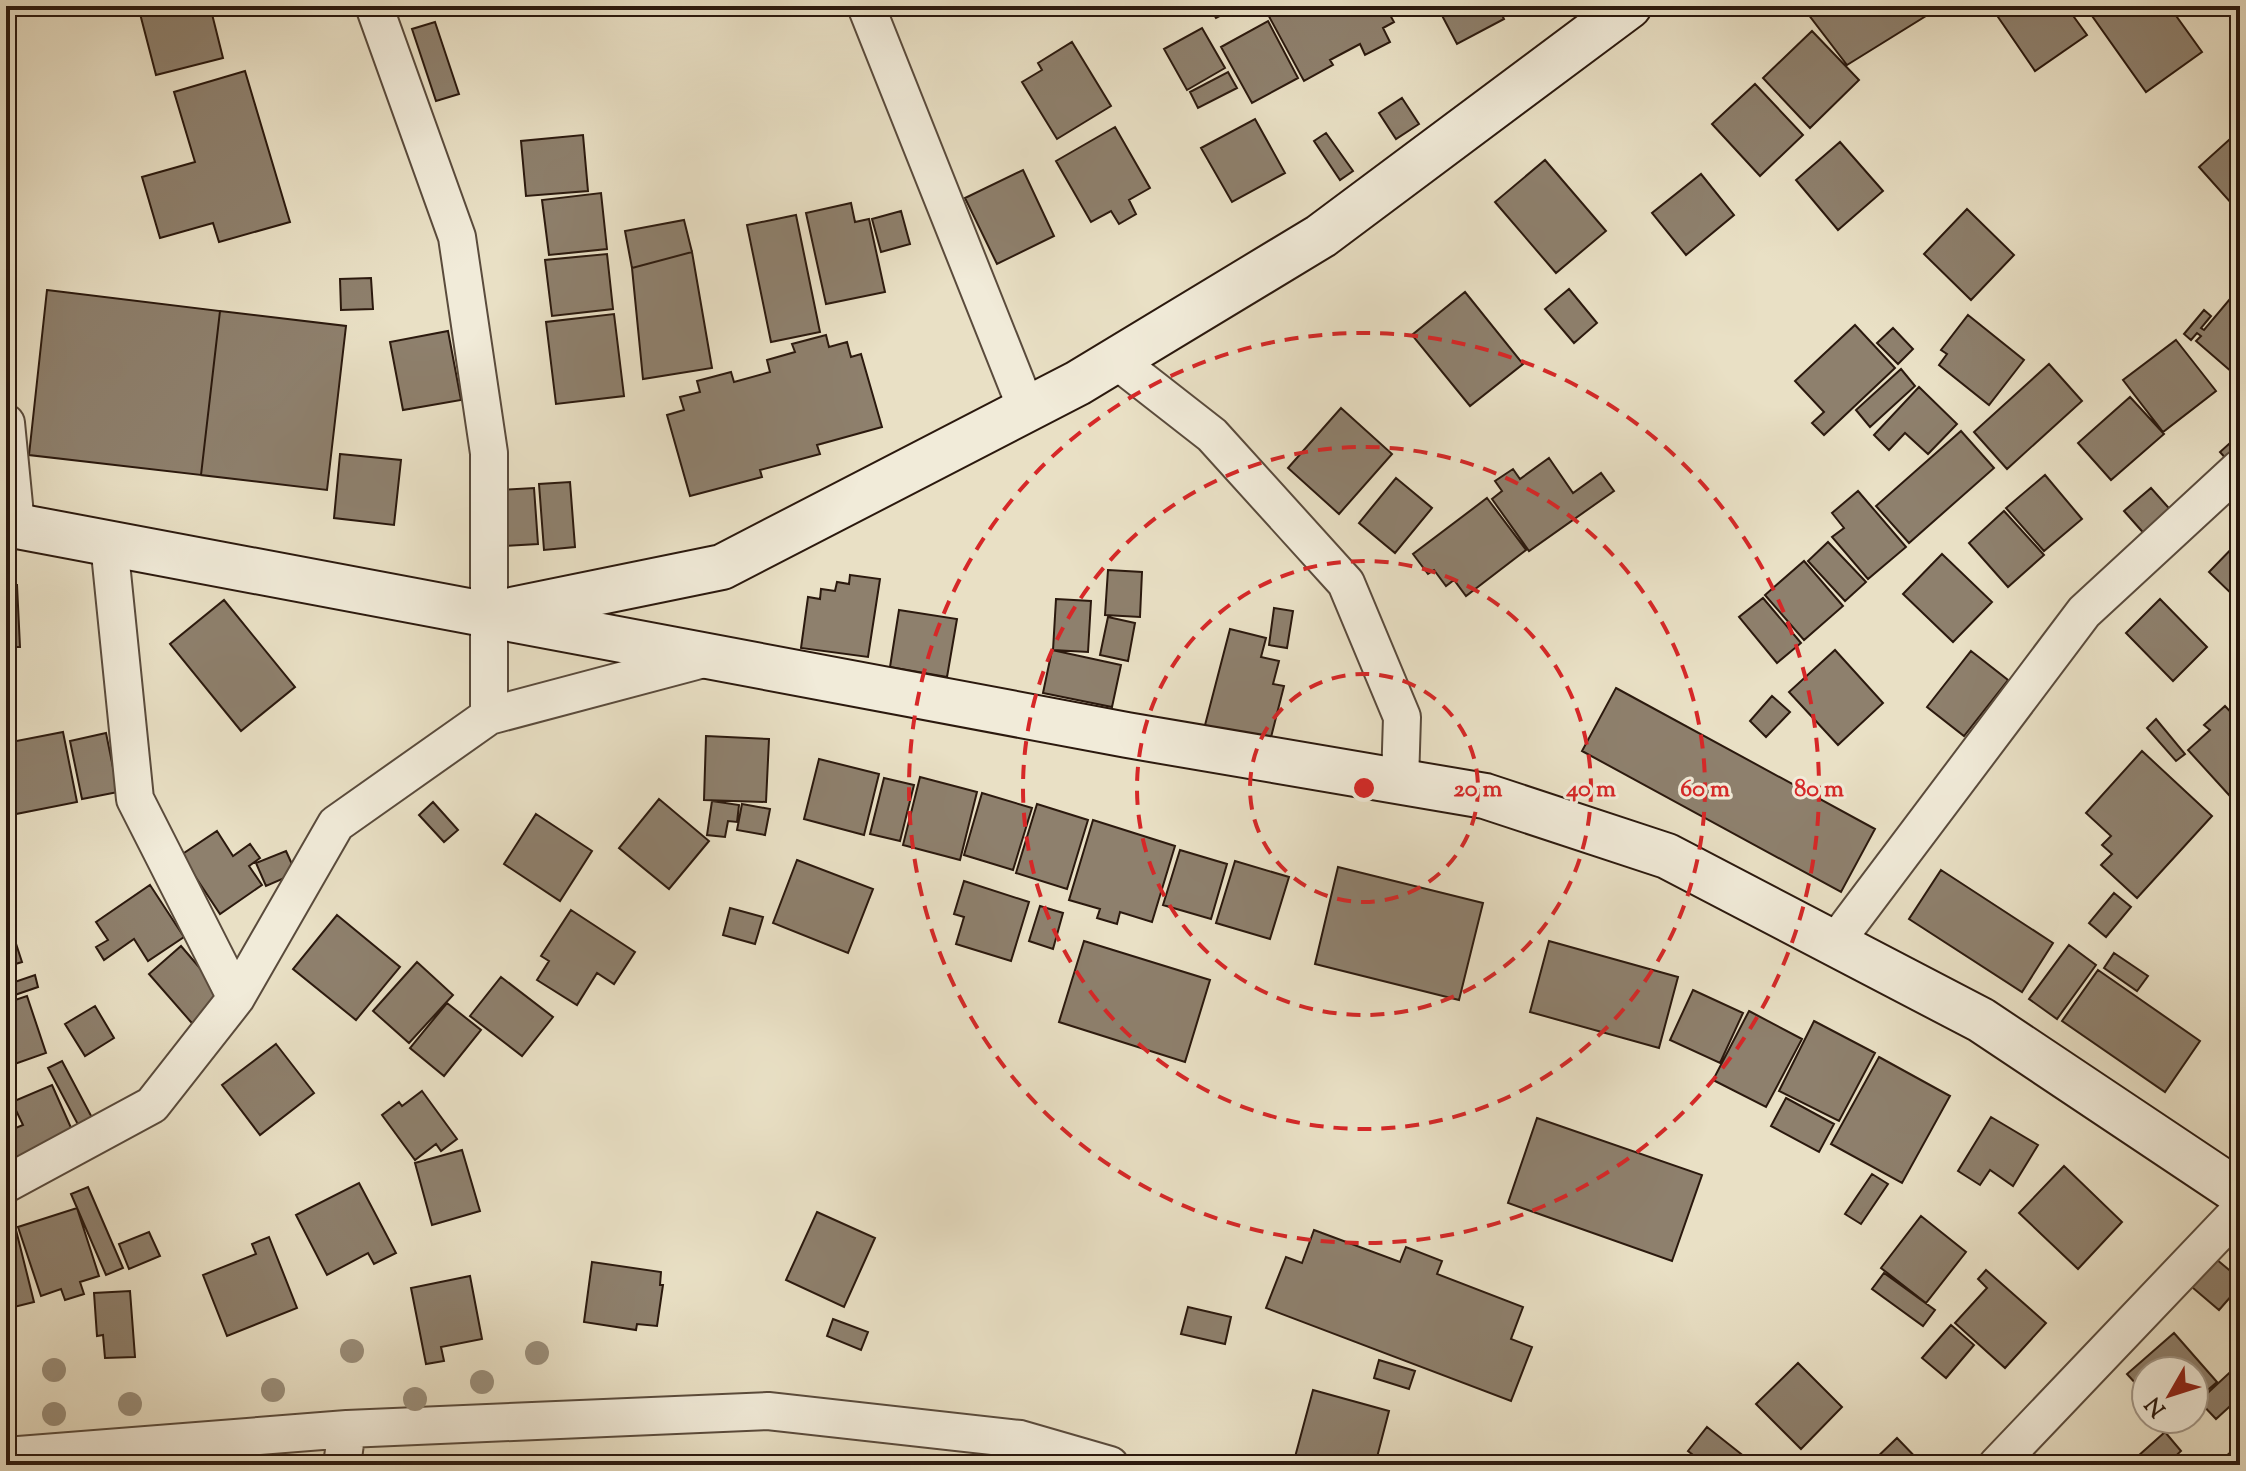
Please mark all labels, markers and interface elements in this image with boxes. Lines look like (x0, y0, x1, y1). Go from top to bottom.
text: 20 m (1454, 773, 1503, 807)
text: 40 m (1565, 773, 1616, 807)
text: 60 m (1680, 773, 1730, 807)
text: 80 m (1794, 773, 1844, 807)
centre of rings (1350, 774, 1378, 802)
north arrow (2130, 1355, 2210, 1435)
text: N (2139, 1388, 2175, 1423)

